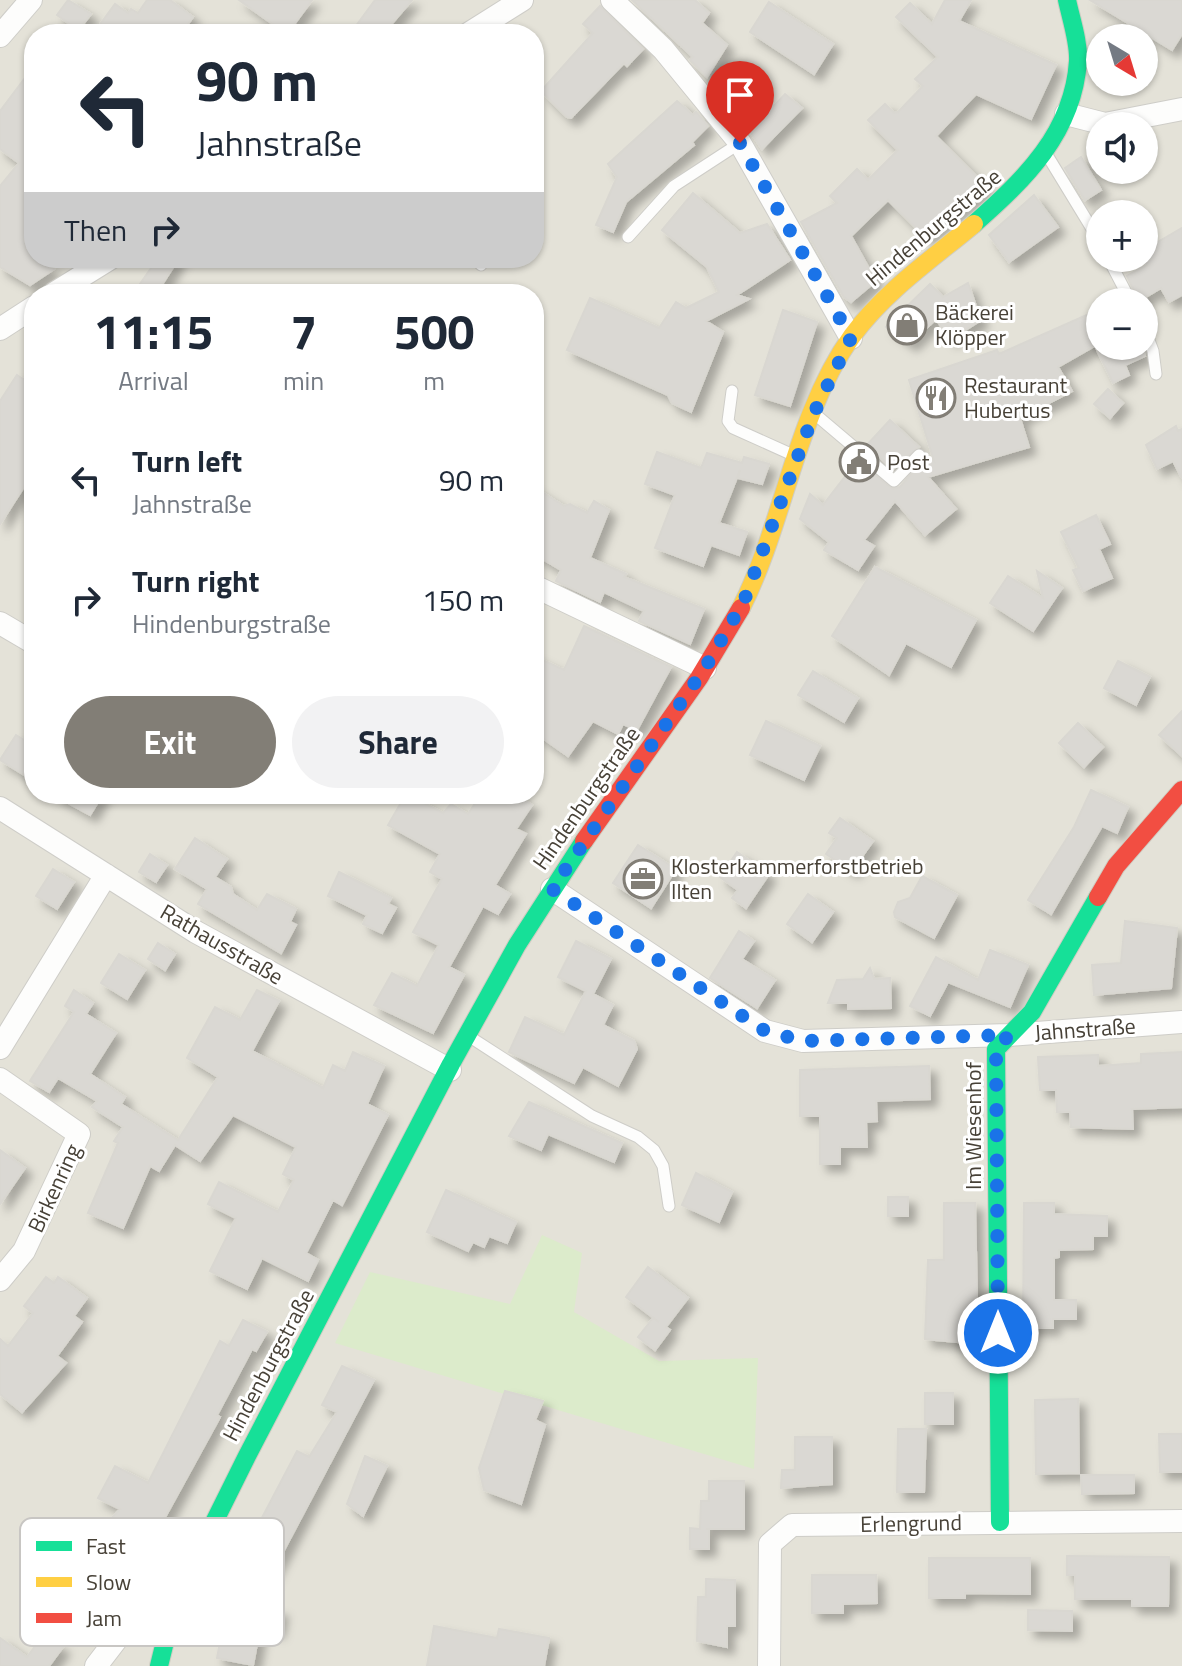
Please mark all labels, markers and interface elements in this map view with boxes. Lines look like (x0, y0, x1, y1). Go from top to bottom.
north arrow (1086, 24, 1158, 96)
map controls (1086, 24, 1158, 360)
text: 90 m (196, 38, 318, 123)
icon: left (64, 56, 168, 160)
pin (706, 61, 774, 143)
icon: arrive (718, 73, 762, 117)
button: sound (1086, 112, 1158, 184)
text: Jahnstraße (196, 115, 362, 170)
street label: Hindenburgstraße (858, 160, 1008, 294)
button: + (1086, 200, 1158, 272)
text: Then (64, 207, 127, 253)
icon: right (143, 208, 187, 252)
button: − (1086, 288, 1158, 360)
text: 11:15 (94, 295, 213, 368)
text: 7 (290, 295, 317, 368)
text: 500 (394, 295, 474, 368)
place label: Bäckerei Klöpper (935, 295, 1014, 354)
shop icon: Bäckerei Klöpper (886, 304, 928, 346)
text: Arrival (118, 361, 189, 400)
text: min (283, 361, 324, 400)
text: m (423, 361, 445, 400)
place label: Restaurant Hubertus (964, 368, 1068, 427)
restaurant icon: Restaurant Hubertus (915, 377, 957, 419)
text: Turn left (132, 438, 242, 484)
public building icon: Post (838, 441, 880, 483)
place label: Post (887, 445, 930, 479)
text: 90 m (439, 457, 504, 503)
icon: left (64, 458, 108, 502)
text: Jahnstraße (132, 484, 252, 523)
text: Turn right (132, 558, 260, 604)
text: 150 m (422, 577, 504, 623)
icon: right (64, 578, 108, 622)
text: Hindenburgstraße (132, 604, 331, 643)
button: Exit (64, 696, 276, 788)
button: Share (292, 696, 504, 788)
street label: Hindenburgstraße (524, 719, 648, 877)
place label: Klosterkammerforstbetrieb Ilten (671, 849, 924, 908)
office icon: Klosterkammerforstbetrieb Ilten (622, 858, 664, 900)
street label: Rathausstraße (154, 895, 290, 993)
street label: Jahnstraße (1033, 1009, 1137, 1049)
street label: Im Wiesenhof (956, 1061, 990, 1190)
street label: Birkenring (19, 1138, 89, 1238)
street label: Hindenburgstraße (213, 1283, 323, 1447)
position arrow (956, 1291, 1040, 1375)
street label: Erlengrund (860, 1505, 962, 1541)
legend (20, 1518, 284, 1646)
text: Fast (86, 1529, 126, 1563)
text: Slow (86, 1565, 132, 1599)
text: Jam (86, 1601, 122, 1635)

